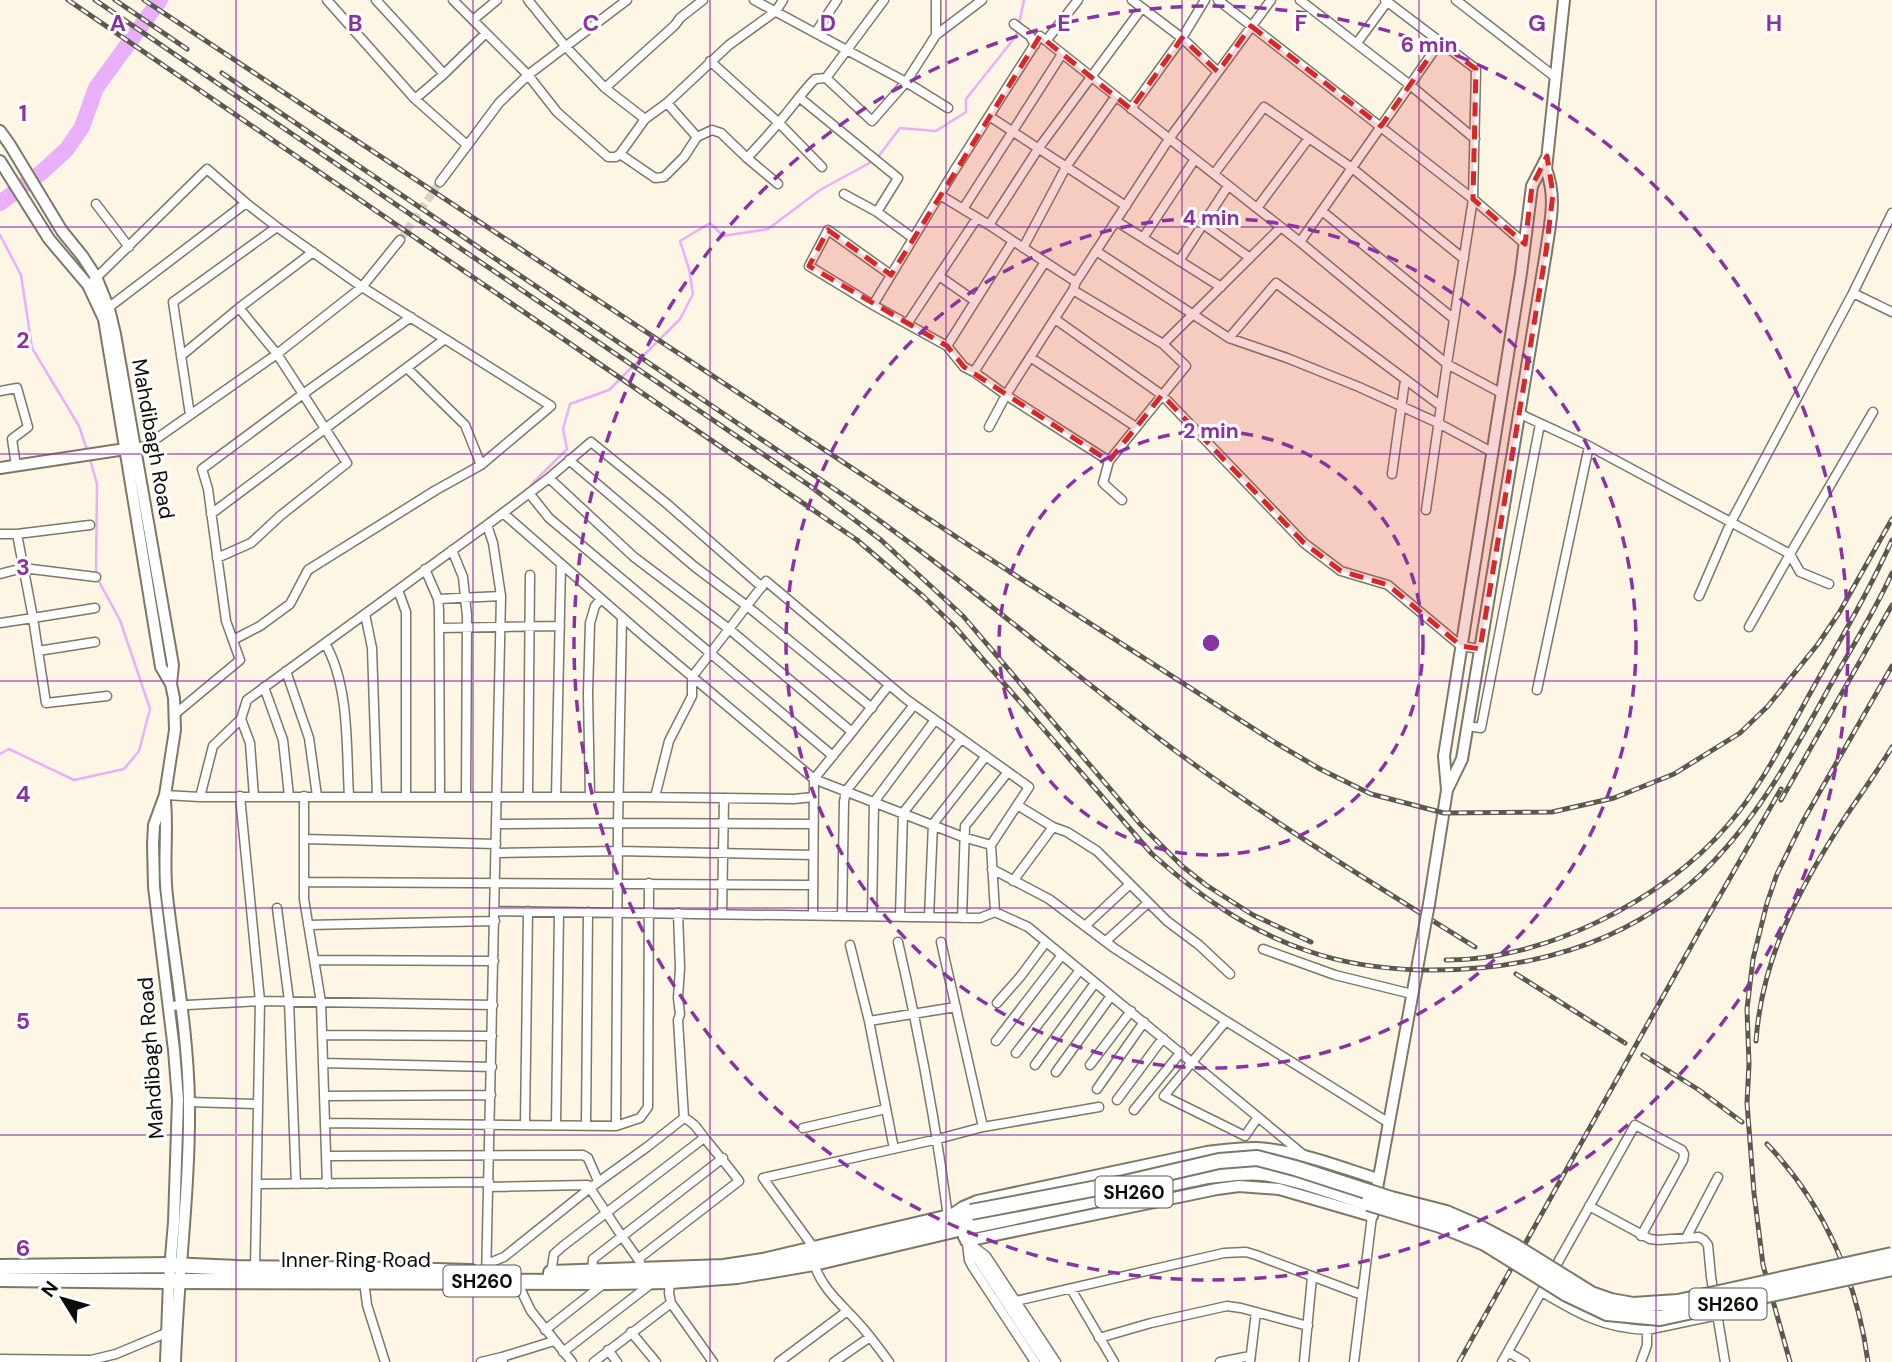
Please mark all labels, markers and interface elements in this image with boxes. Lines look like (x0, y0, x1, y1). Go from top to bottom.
text: A (110, 8, 126, 38)
text: B (348, 8, 362, 38)
text: C (583, 8, 599, 38)
text: D (820, 8, 836, 38)
text: E (1057, 8, 1071, 38)
text: F (1295, 8, 1308, 38)
text: G (1528, 8, 1546, 38)
text: H (1766, 8, 1782, 38)
text: 6 min (1401, 31, 1457, 59)
text: 1 (19, 98, 27, 128)
text: 4 min (1182, 204, 1240, 232)
text: 2 (16, 325, 30, 355)
street label: Mahdibagh Road (125, 357, 181, 521)
text: 2 min (1183, 417, 1239, 445)
text: 3 (16, 552, 30, 582)
centre of rings (1199, 631, 1223, 655)
text: 4 (16, 779, 31, 809)
street label: Mahdibagh Road (131, 976, 171, 1140)
text: 5 (16, 1006, 30, 1036)
road number: SH260 (1096, 1176, 1172, 1208)
text: 6 (16, 1233, 30, 1263)
street label: Inner Ring Road (281, 1246, 431, 1274)
north arrow (28, 1264, 98, 1334)
road number: SH260 (444, 1266, 520, 1296)
text: N (36, 1276, 64, 1302)
road number: SH260 (1690, 1288, 1766, 1320)

